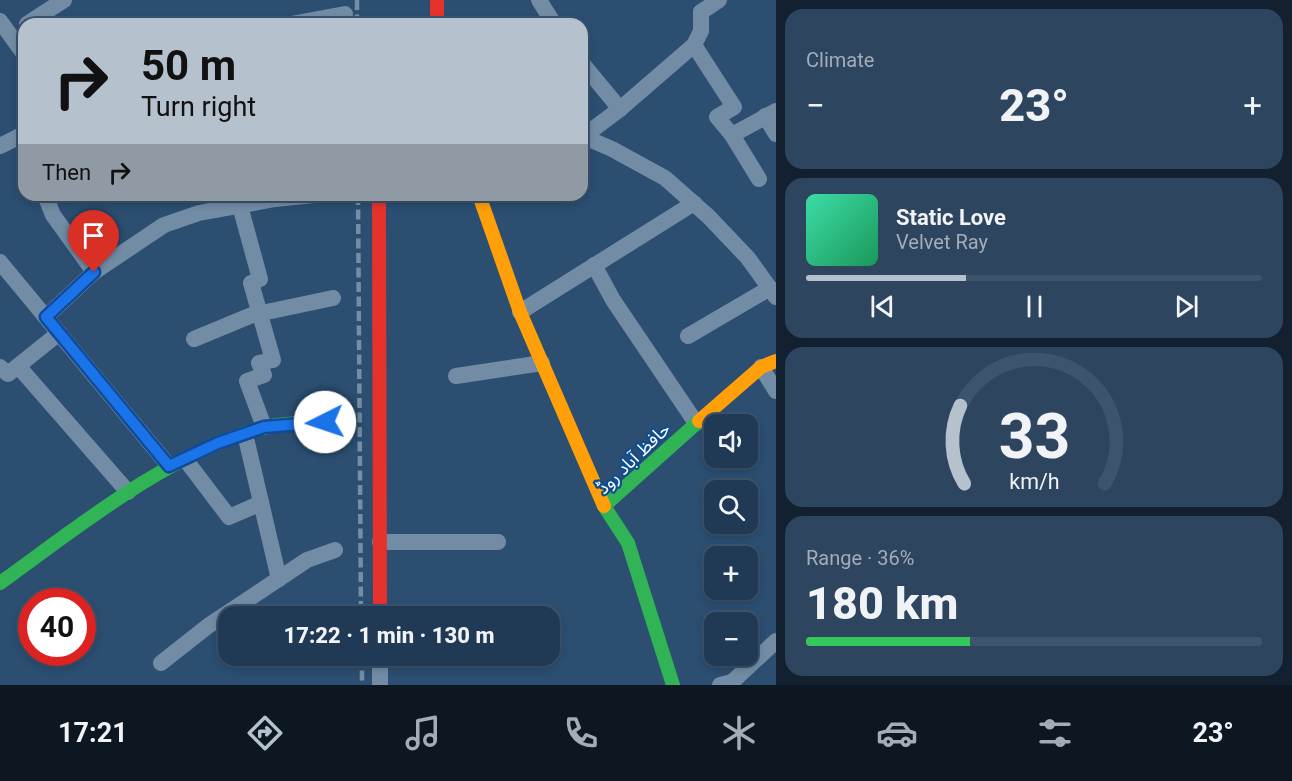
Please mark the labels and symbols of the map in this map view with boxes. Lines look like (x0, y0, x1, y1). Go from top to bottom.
pin (68, 210, 119, 272)
position arrow (293, 390, 357, 454)
street label: حافظ آباد روڈ (592, 418, 675, 499)
speed limit sign: 40 (18, 588, 96, 666)

